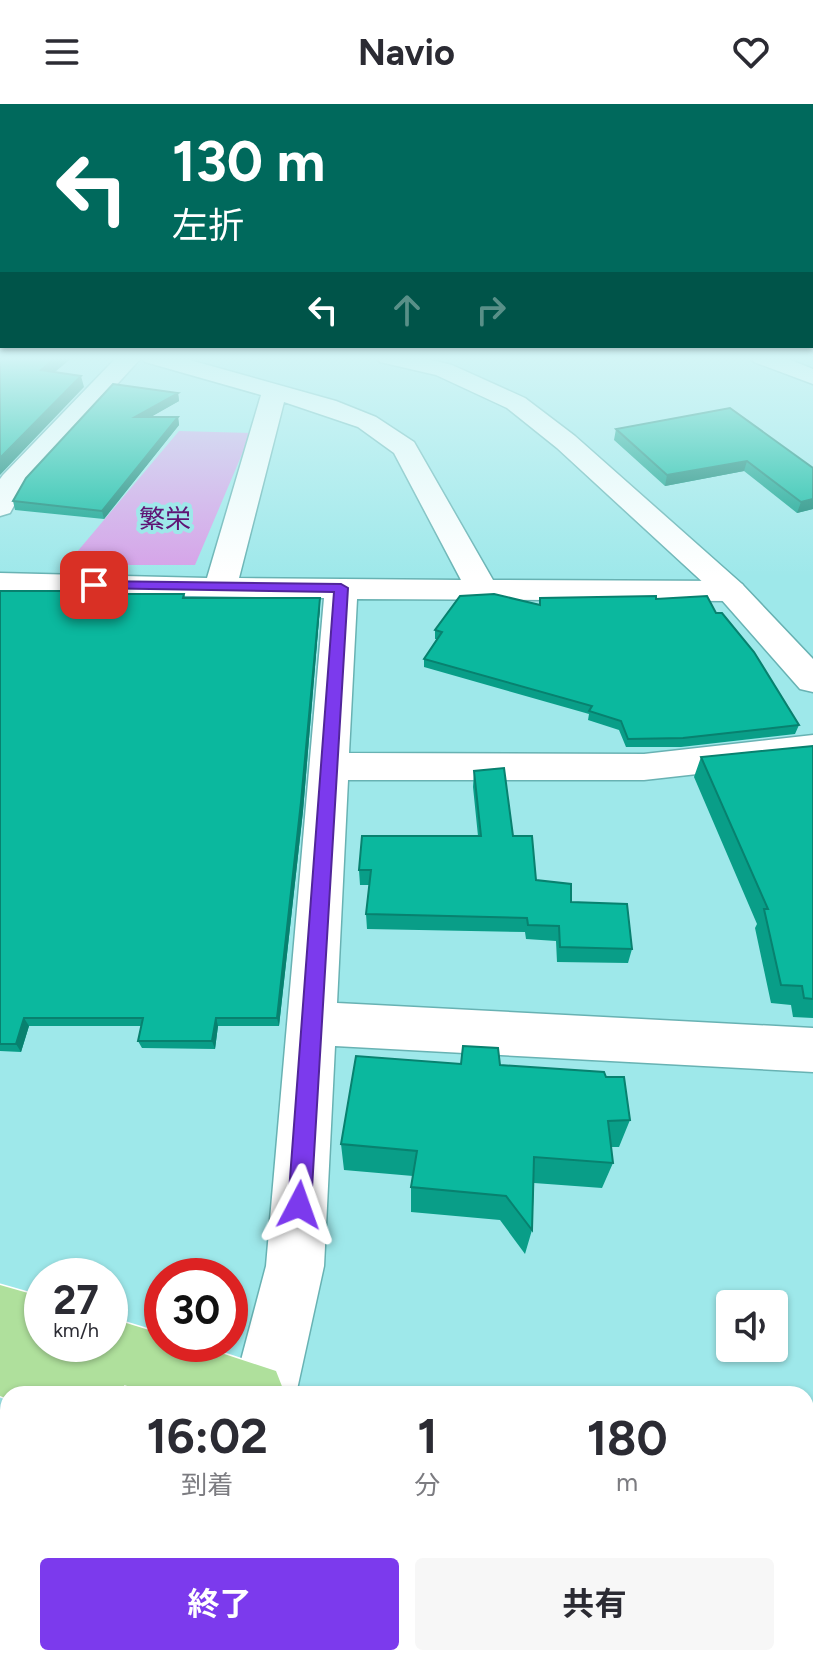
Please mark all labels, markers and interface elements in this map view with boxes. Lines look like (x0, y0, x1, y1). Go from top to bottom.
icon: menu (40, 30, 84, 74)
icon: heart (729, 30, 773, 74)
text: Navio (358, 31, 455, 74)
text: 130 m (172, 128, 325, 195)
icon: left (40, 136, 144, 240)
text: 左折 (172, 204, 244, 247)
icon: left (301, 288, 345, 332)
icon: ahead (385, 288, 429, 332)
icon: right (469, 288, 513, 332)
park label: 繁栄 (139, 503, 191, 535)
pin (60, 551, 128, 619)
icon: arrive (72, 563, 116, 607)
position arrow (257, 1163, 341, 1247)
speed limit sign: 30 (144, 1258, 248, 1362)
text: 27 (53, 1276, 99, 1324)
map controls (716, 1290, 788, 1362)
button: sound (716, 1290, 788, 1362)
text: km/h (53, 1318, 99, 1342)
text: 16:02 (146, 1407, 268, 1465)
text: 1 (417, 1407, 437, 1465)
text: 180 (587, 1409, 668, 1467)
text: m (616, 1466, 638, 1498)
text: 到着 (181, 1469, 233, 1501)
text: 分 (414, 1469, 440, 1501)
button: 終了 (40, 1558, 399, 1650)
button: 共有 (415, 1558, 774, 1650)

